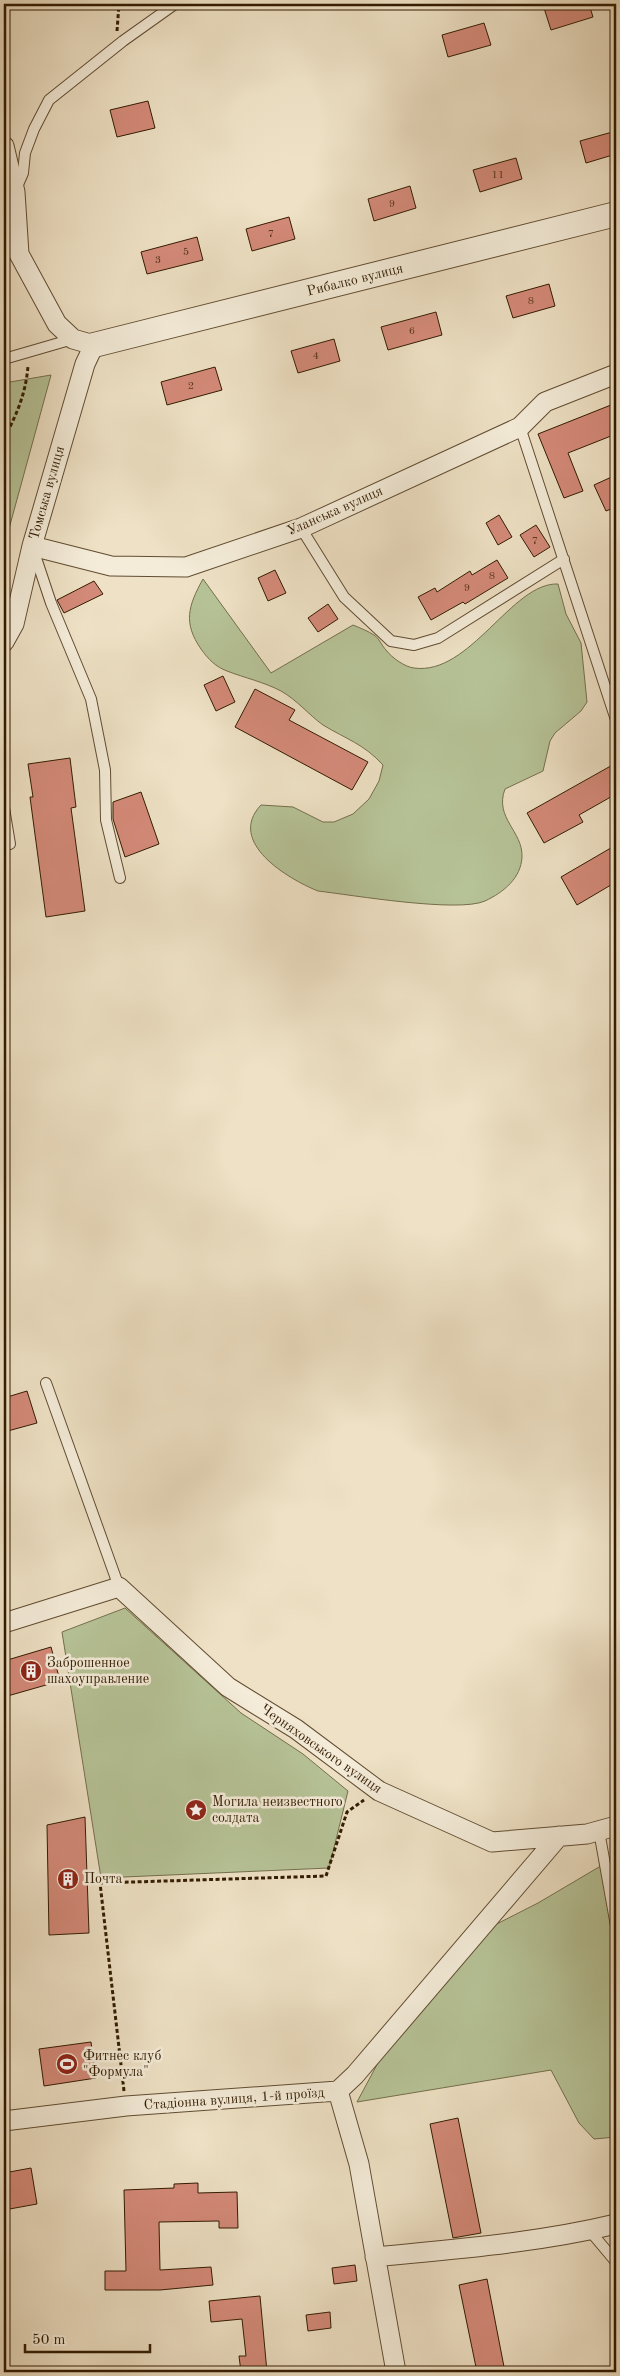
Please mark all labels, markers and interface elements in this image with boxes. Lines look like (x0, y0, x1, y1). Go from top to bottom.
house number: 11 (492, 170, 504, 181)
house number: 9 (389, 199, 395, 210)
house number: 7 (268, 229, 274, 240)
house number: 5 (183, 247, 189, 258)
house number: 3 (155, 255, 161, 266)
street label: Рибалко вулиця (305, 261, 405, 299)
house number: 8 (528, 296, 534, 307)
house number: 6 (409, 326, 415, 337)
house number: 4 (313, 351, 319, 362)
house number: 2 (188, 381, 194, 392)
street label: Томська вулиця (27, 445, 67, 541)
street label: Уланська вулиця (285, 484, 385, 538)
house number: 7 (532, 536, 538, 547)
house number: 8 (489, 571, 495, 582)
house number: 9 (464, 583, 470, 594)
place label: Заброшенное шахоуправление (47, 1656, 149, 1686)
building icon: Заброшенное шахоуправление (19, 1659, 43, 1683)
street label: Черняховського вулиця (258, 1702, 384, 1796)
place label: Могила неизвестного солдата (212, 1795, 343, 1825)
place icon: Могила неизвестного солдата (184, 1798, 208, 1822)
building icon: Почта (56, 1867, 80, 1891)
place label: Почта (84, 1872, 123, 1886)
place label: Фитнес клуб "Формула" (83, 2049, 162, 2079)
sports icon: Фитнес клуб "Формула" (55, 2052, 79, 2076)
street label: Стадіонна вулиця, 1-й проїзд (143, 2086, 325, 2112)
scale bar (25, 2321, 150, 2353)
text: 50 m (32, 2333, 66, 2348)

